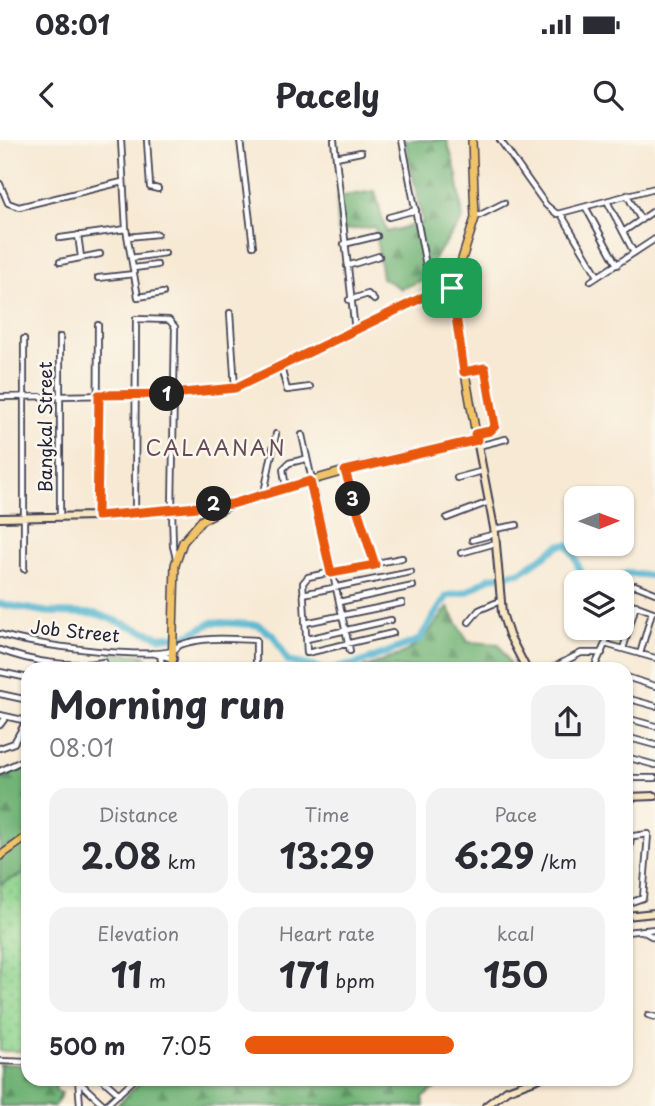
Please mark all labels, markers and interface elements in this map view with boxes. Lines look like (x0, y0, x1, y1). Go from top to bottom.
text: 08:01 (35, 5, 110, 44)
text: Pacely (275, 71, 380, 119)
icon: back (28, 76, 66, 114)
icon: search (589, 76, 627, 114)
pin (422, 258, 482, 318)
icon: arrive (433, 269, 471, 307)
street label: Bangkal Street (31, 361, 58, 493)
pin: 1 (150, 376, 184, 412)
text: 1 (162, 379, 171, 407)
district label: CALAANAN (145, 431, 287, 463)
pin: 3 (336, 482, 370, 516)
text: 3 (346, 484, 359, 512)
pin: 2 (196, 486, 232, 522)
north arrow (564, 486, 634, 556)
map controls (564, 486, 634, 640)
text: 2 (207, 489, 220, 517)
button: layers (564, 570, 634, 640)
street label: Job Street (29, 612, 121, 649)
text: Morning run (49, 675, 285, 732)
button: share (531, 685, 605, 759)
text: 08:01 (49, 730, 114, 765)
text: Distance (98, 800, 178, 828)
text: Time (305, 800, 349, 828)
text: Pace (494, 800, 537, 828)
text: 2.08 (81, 828, 161, 881)
text: 13:29 (279, 828, 375, 881)
text: 6:29 (454, 828, 535, 881)
text: km (161, 847, 196, 875)
text: /km (535, 847, 577, 875)
text: Elevation (97, 919, 179, 947)
text: Heart rate (279, 919, 375, 947)
text: kcal (497, 919, 535, 947)
text: 11 (111, 947, 142, 1000)
text: 171 (279, 947, 329, 1000)
text: 150 (483, 947, 548, 1000)
text: m (142, 966, 166, 994)
text: bpm (329, 966, 375, 994)
text: 500 m (49, 1028, 126, 1063)
text: 7:05 (161, 1028, 212, 1063)

